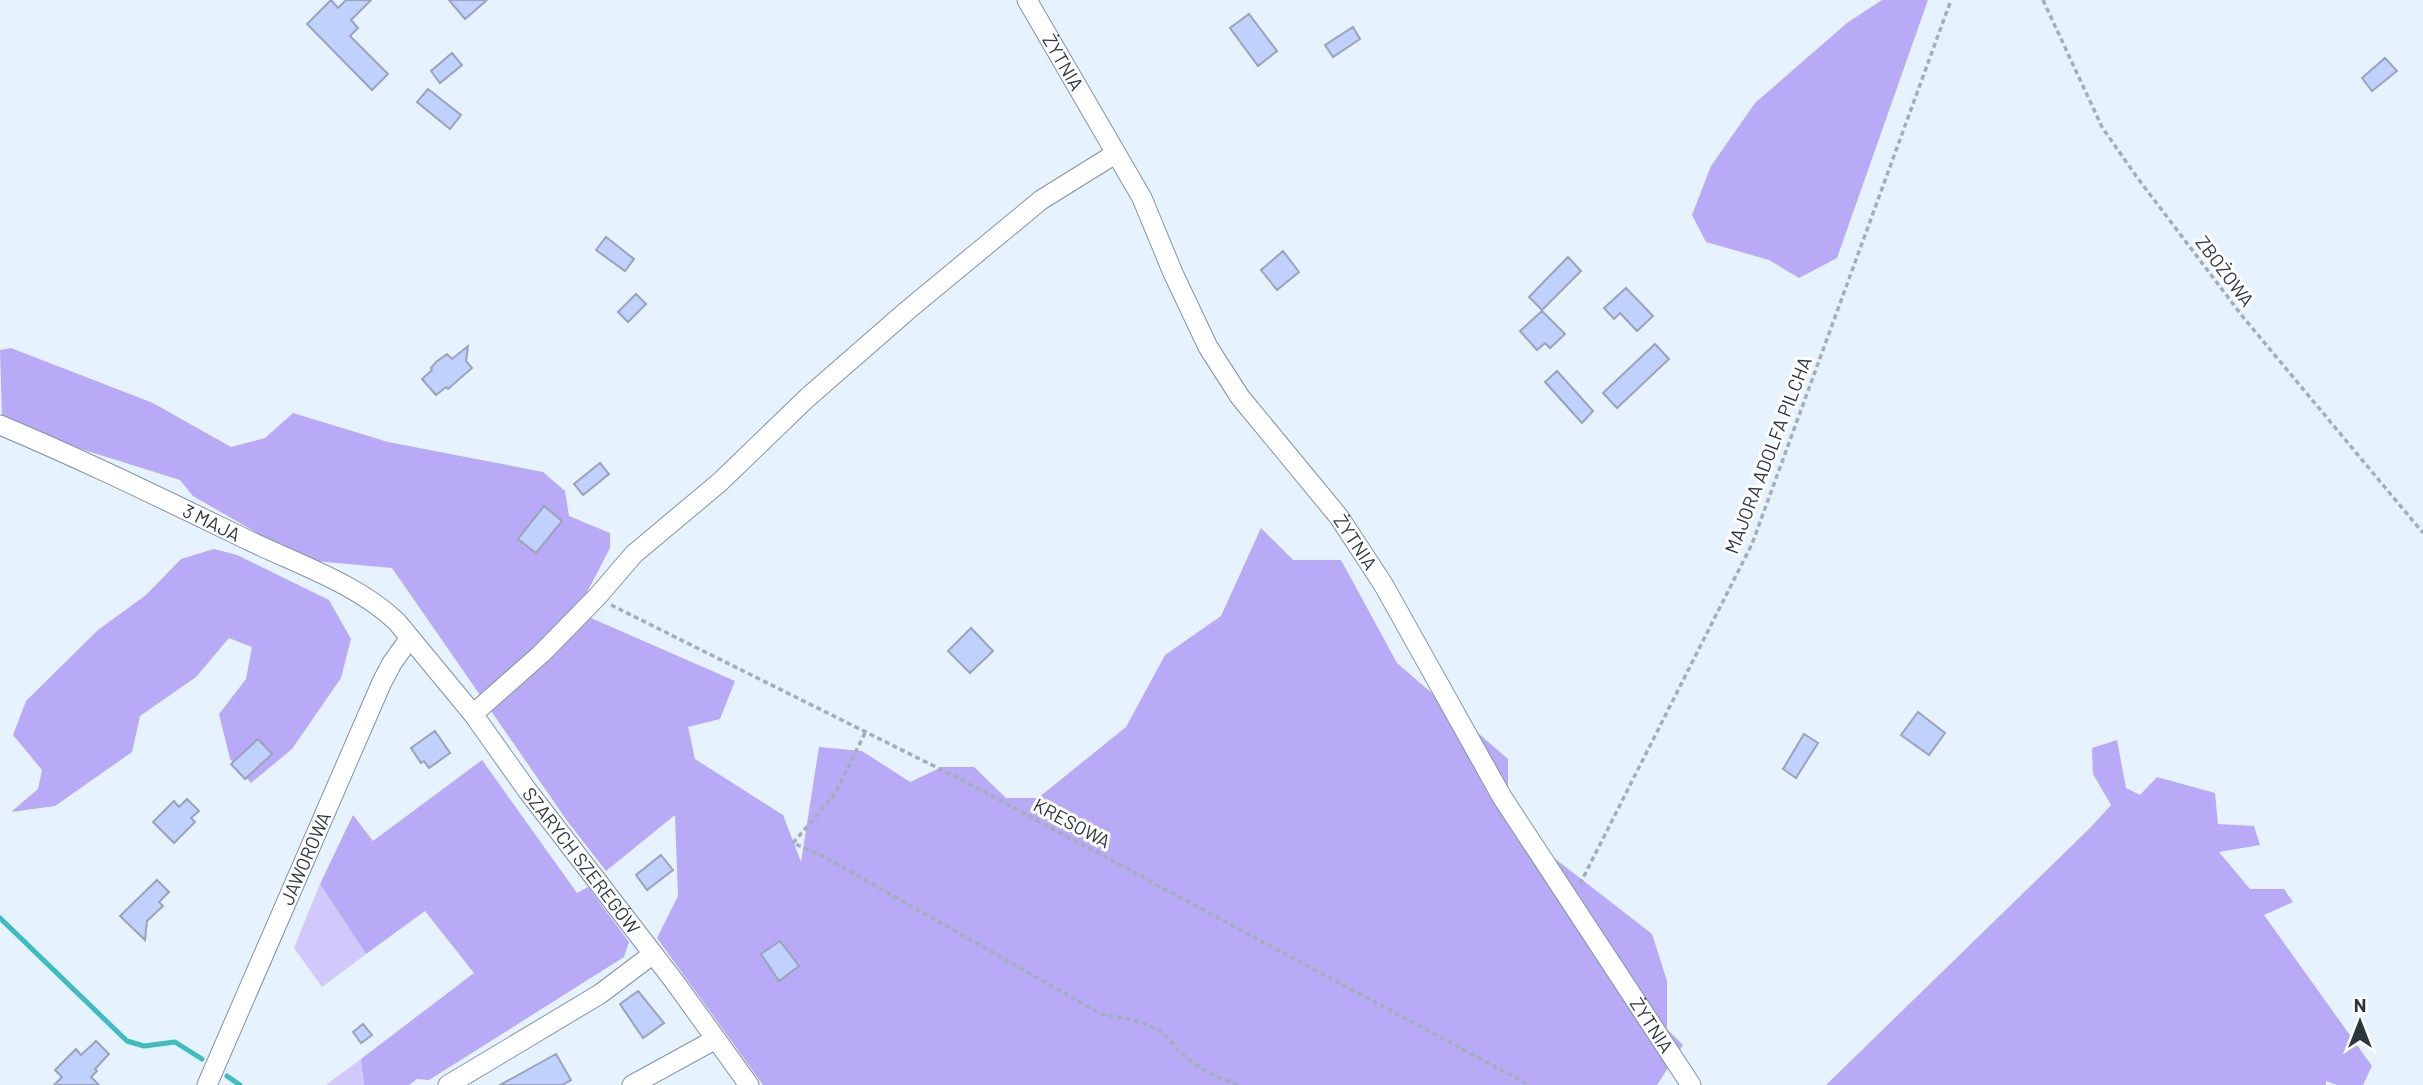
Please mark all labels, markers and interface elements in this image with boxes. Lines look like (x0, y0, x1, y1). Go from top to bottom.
street label: ŻYTNIA (1038, 30, 1089, 94)
street label: ZBOŻOWA (2191, 231, 2259, 311)
street label: MAJORA ADOLFA PILCHA (1719, 353, 1816, 557)
street label: 3 MAJA (179, 498, 245, 546)
street label: ŻYTNIA (1329, 510, 1382, 574)
street label: SZARYCH SZEREGÓW (518, 782, 646, 938)
street label: KRESOWA (1030, 793, 1115, 852)
street label: JAWOROWA (275, 808, 335, 908)
north arrow (2325, 987, 2395, 1057)
street label: ŻYTNIA (1626, 993, 1679, 1057)
text: N (2354, 993, 2366, 1016)

